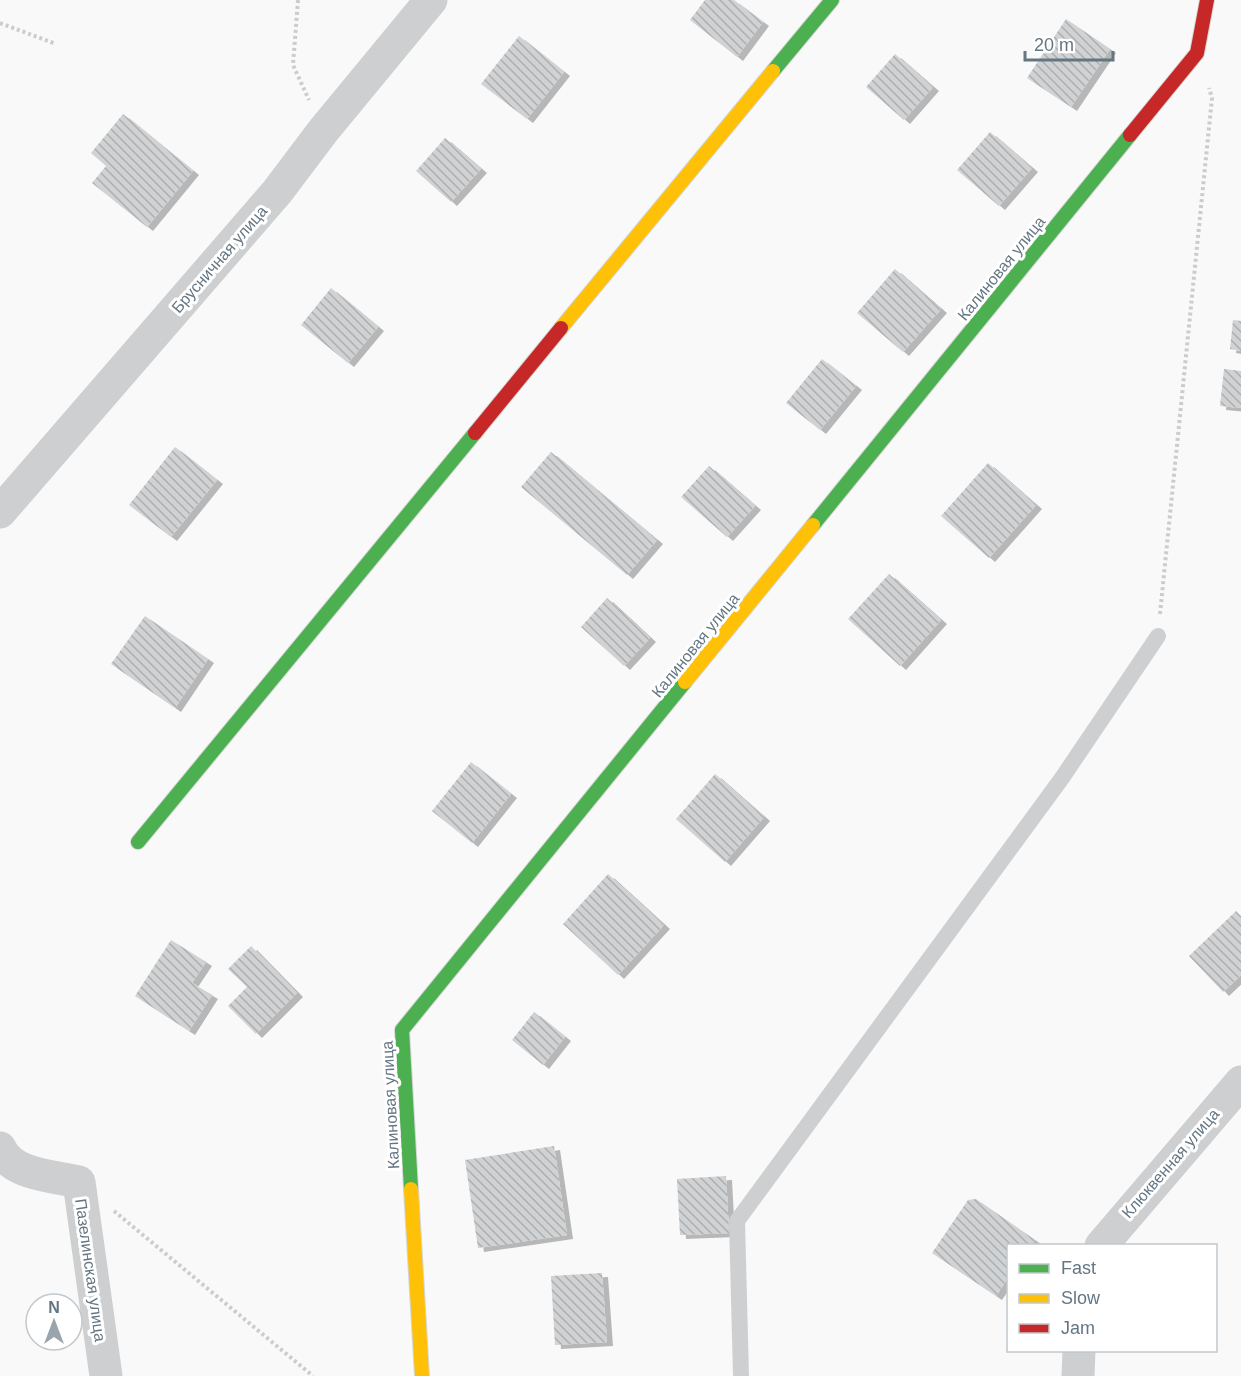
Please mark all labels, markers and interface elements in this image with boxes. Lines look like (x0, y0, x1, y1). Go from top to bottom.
scale bar (1025, 24, 1114, 62)
text: 20 m (1034, 35, 1074, 55)
street label: Брусничная улица (168, 202, 270, 316)
street label: Калиновая улица (954, 213, 1049, 324)
street label: Калиновая улица (648, 590, 743, 701)
street label: Калиновая улица (379, 1040, 402, 1170)
street label: Клюквенная улица (1119, 1105, 1222, 1221)
street label: Пазелинская улица (72, 1197, 109, 1343)
legend (1007, 1244, 1217, 1352)
text: Fast (1061, 1258, 1096, 1278)
text: Slow (1061, 1288, 1101, 1308)
north arrow (24, 1292, 84, 1352)
text: N (48, 1299, 60, 1316)
text: Jam (1061, 1318, 1095, 1338)

